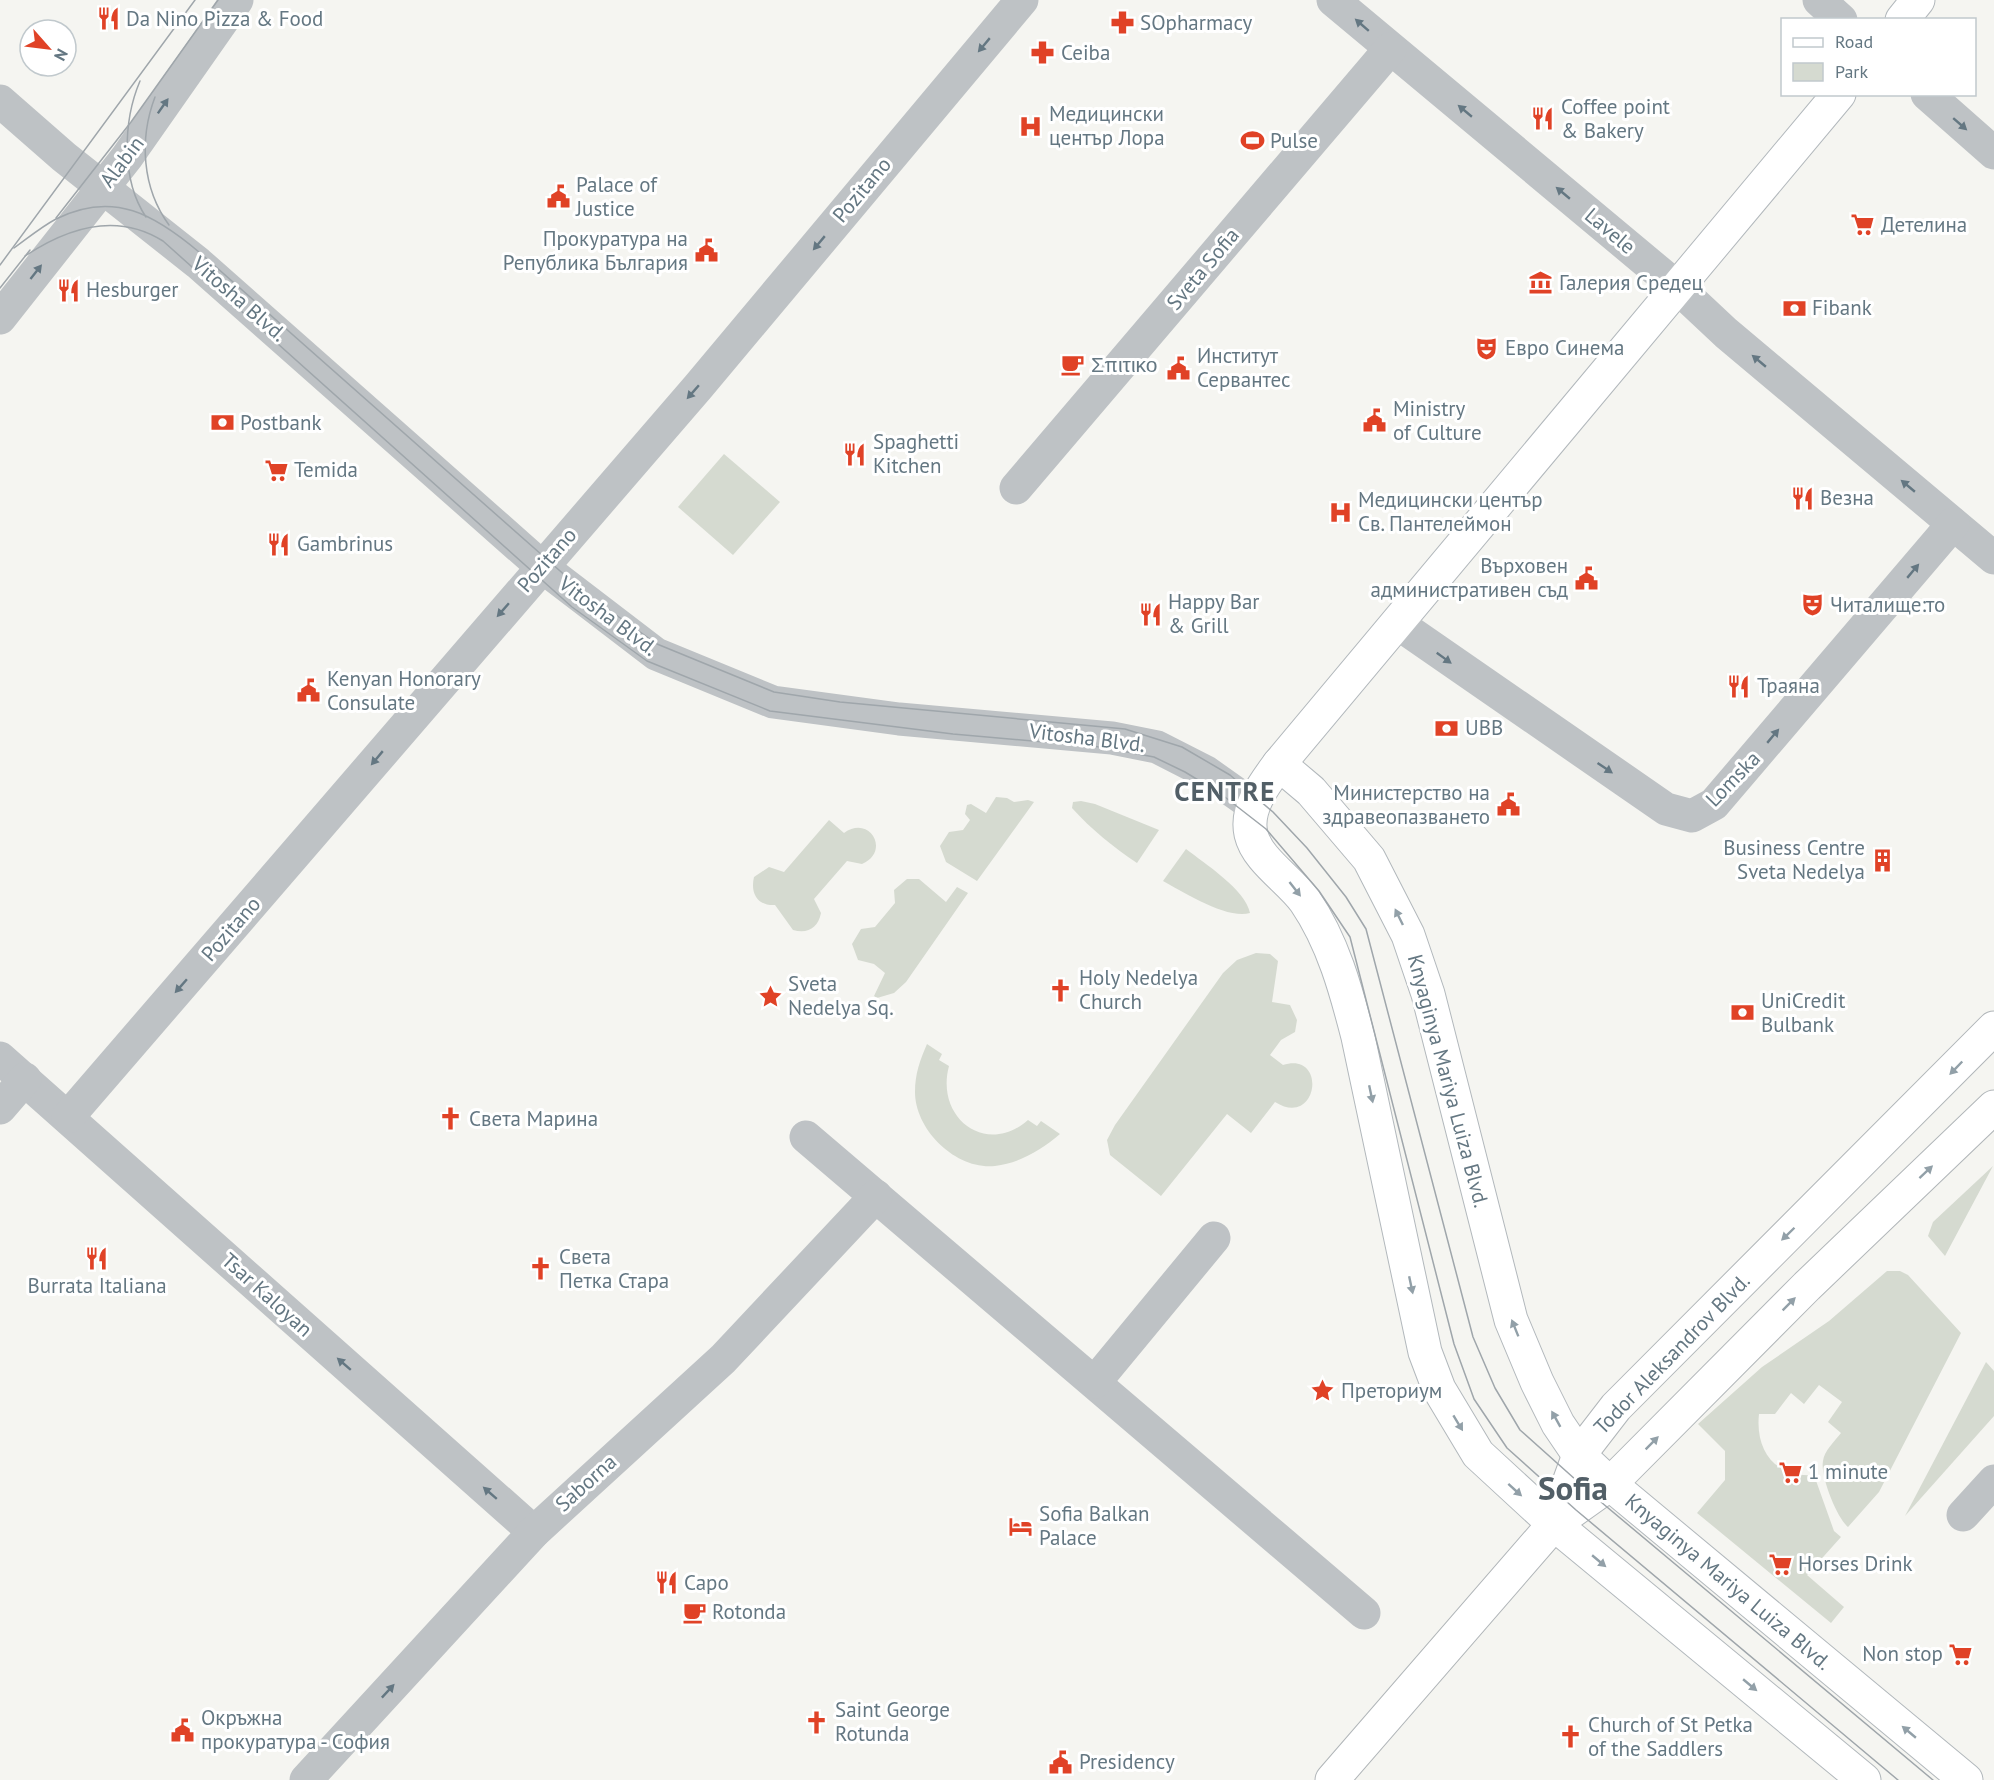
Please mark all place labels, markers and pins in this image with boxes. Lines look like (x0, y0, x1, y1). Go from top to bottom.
place label: Da Nino Pizza & Food (126, 5, 323, 32)
restaurant icon: Da Nino Pizza & Food (95, 6, 121, 32)
place label: SOpharmacy (1140, 9, 1253, 36)
pharmacy icon: SOpharmacy (1109, 10, 1135, 36)
place label: Ceiba (1061, 39, 1110, 66)
pharmacy icon: Ceiba (1030, 40, 1056, 66)
place label: Coffee point & Bakery (1561, 93, 1670, 144)
place label: Медицински център Лора (1049, 100, 1165, 151)
restaurant icon: Coffee point & Bakery (1530, 106, 1556, 132)
hospital icon: Медицински център Лора (1018, 113, 1044, 139)
place label: Pulse (1270, 127, 1318, 154)
sports icon: Pulse (1239, 128, 1265, 154)
place label: Palace of Justice (575, 171, 658, 222)
public building icon: Palace of Justice (545, 184, 571, 210)
place label: Детелина (1881, 211, 1967, 238)
supermarket icon: Детелина (1850, 212, 1876, 238)
place label: Прокуратура на Република България (503, 225, 688, 276)
public building icon: Прокуратура на Република България (693, 238, 719, 264)
place label: Галерия Средец (1559, 269, 1704, 296)
museum icon: Галерия Средец (1528, 270, 1554, 296)
place label: Hesburger (86, 276, 179, 303)
restaurant icon: Hesburger (55, 277, 81, 303)
place label: Fibank (1812, 294, 1872, 321)
bank icon: Fibank (1781, 295, 1807, 321)
place label: Евро Синема (1505, 334, 1624, 361)
theatre icon: Евро Синема (1474, 335, 1500, 361)
place label: Институт Сервантес (1197, 342, 1290, 393)
place label: Σπιτικο (1091, 351, 1157, 378)
cafe icon: Σπιτικο (1060, 352, 1086, 378)
public building icon: Институт Сервантес (1166, 355, 1192, 381)
place label: Ministry of Culture (1393, 395, 1482, 446)
public building icon: Ministry of Culture (1362, 408, 1388, 434)
place label: Postbank (240, 409, 322, 436)
bank icon: Postbank (209, 410, 235, 436)
place label: Spaghetti Kitchen (873, 428, 959, 479)
restaurant icon: Spaghetti Kitchen (842, 441, 868, 467)
place label: Temida (294, 456, 358, 483)
supermarket icon: Temida (263, 457, 289, 483)
place label: Везна (1820, 484, 1874, 511)
restaurant icon: Везна (1789, 485, 1815, 511)
place label: Медицински център Св. Пантелеймон (1358, 486, 1543, 537)
hospital icon: Медицински център Св. Пантелеймон (1327, 499, 1353, 525)
place label: Gambrinus (297, 530, 393, 557)
restaurant icon: Gambrinus (266, 531, 292, 557)
place label: Върховен административен съд (1371, 552, 1568, 603)
public building icon: Върховен административен съд (1573, 565, 1599, 591)
place label: Happy Bar & Grill (1168, 588, 1259, 639)
place label: Читалище:то (1830, 591, 1945, 618)
theatre icon: Читалище:то (1799, 592, 1825, 618)
restaurant icon: Happy Bar & Grill (1137, 601, 1163, 627)
place label: Kenyan Honorary Consulate (327, 665, 481, 716)
place label: Траяна (1757, 672, 1820, 699)
restaurant icon: Траяна (1726, 673, 1752, 699)
public building icon: Kenyan Honorary Consulate (296, 678, 322, 704)
place label: UBB (1465, 714, 1503, 741)
bank icon: UBB (1434, 715, 1460, 741)
place label: Министерство на здравеопазването (1322, 779, 1490, 830)
public building icon: Министерство на здравеопазването (1495, 792, 1521, 818)
place label: Business Centre Sveta Nedelya (1723, 834, 1865, 885)
building icon: Business Centre Sveta Nedelya (1870, 847, 1896, 873)
place label: Holy Nedelya Church (1079, 964, 1198, 1015)
place label: Sveta Nedelya Sq. (788, 970, 894, 1021)
church icon: Holy Nedelya Church (1048, 977, 1074, 1003)
place icon: Sveta Nedelya Sq. (757, 983, 783, 1009)
place label: UniCredit Bulbank (1761, 987, 1845, 1038)
bank icon: UniCredit Bulbank (1730, 1000, 1756, 1026)
place label: Света Марина (469, 1105, 598, 1132)
church icon: Света Марина (438, 1106, 464, 1132)
place label: Света Петка Стара (559, 1243, 669, 1294)
restaurant icon: Burrata Italiana (84, 1245, 110, 1271)
church icon: Света Петка Стара (528, 1256, 554, 1282)
place label: Burrata Italiana (27, 1272, 167, 1299)
place label: Преториум (1341, 1377, 1442, 1404)
place icon: Преториум (1310, 1378, 1336, 1404)
place label: 1 minute (1808, 1458, 1888, 1485)
supermarket icon: 1 minute (1777, 1459, 1803, 1485)
place label: Sofia Balkan Palace (1039, 1500, 1150, 1551)
hotel icon: Sofia Balkan Palace (1008, 1513, 1034, 1539)
place label: Horses Drink (1798, 1550, 1913, 1577)
supermarket icon: Horses Drink (1767, 1551, 1793, 1577)
place label: Capo (684, 1569, 729, 1596)
restaurant icon: Capo (653, 1570, 679, 1596)
place label: Rotonda (712, 1598, 786, 1625)
cafe icon: Rotonda (681, 1599, 707, 1625)
place label: Non stop (1862, 1640, 1943, 1667)
supermarket icon: Non stop (1948, 1641, 1974, 1667)
place label: Saint George Rotunda (835, 1696, 950, 1747)
place label: Окръжна прокуратура - София (201, 1704, 390, 1755)
church icon: Saint George Rotunda (804, 1709, 830, 1735)
place label: Church of St Petka of the Saddlers (1588, 1711, 1753, 1762)
public building icon: Окръжна прокуратура - София (170, 1717, 196, 1743)
church icon: Church of St Petka of the Saddlers (1557, 1724, 1583, 1750)
place label: Presidency (1079, 1748, 1175, 1775)
public building icon: Presidency (1048, 1749, 1074, 1775)

